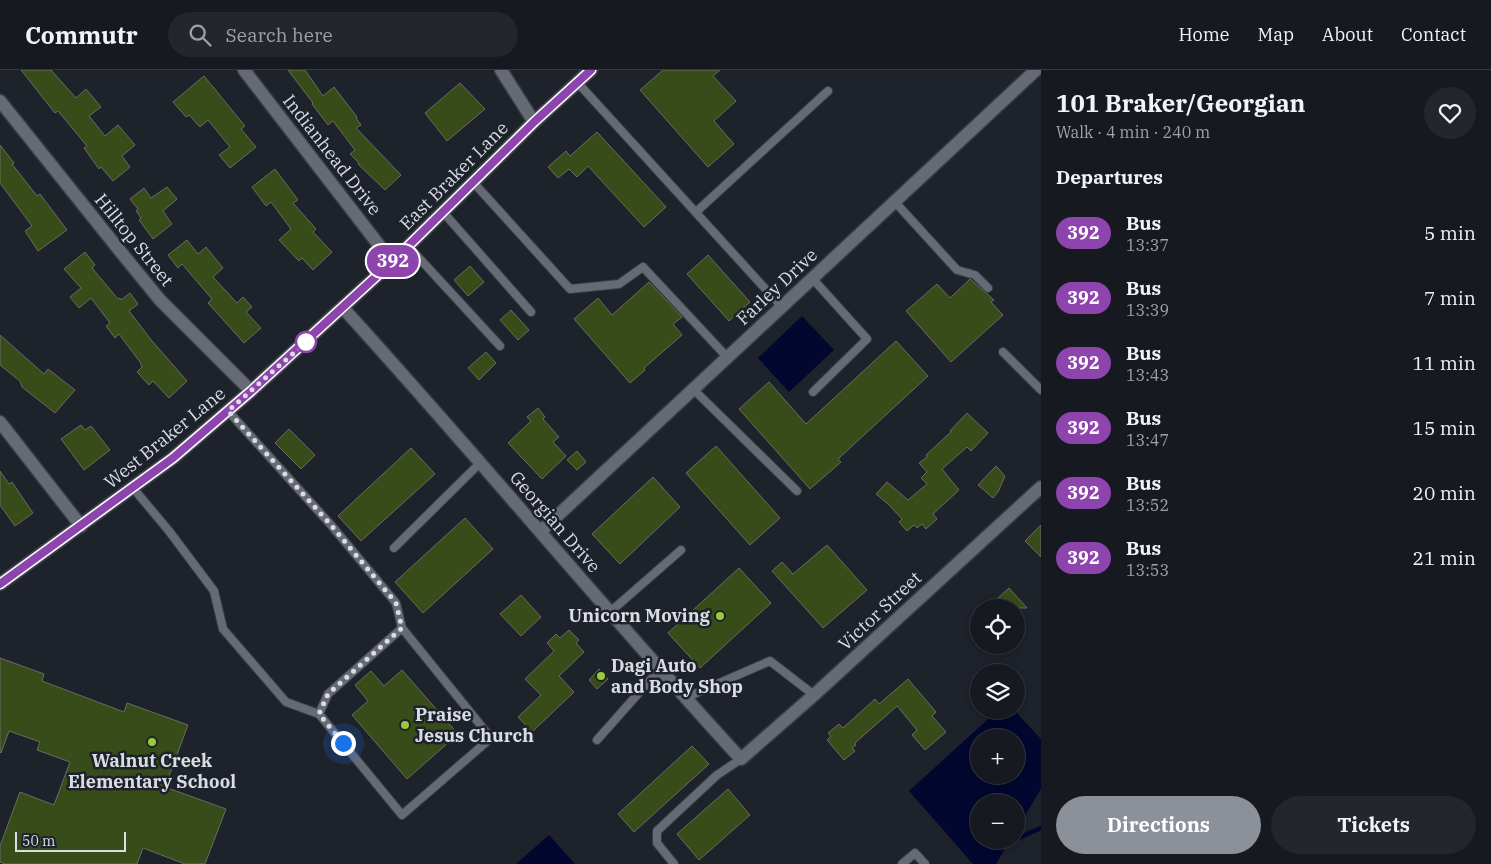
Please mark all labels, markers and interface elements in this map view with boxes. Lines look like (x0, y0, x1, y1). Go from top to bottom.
search box (168, 12, 518, 57)
text: Commutr (25, 19, 138, 51)
icon: search (186, 21, 214, 49)
text: Search here (226, 23, 333, 47)
text: Home (1178, 23, 1230, 46)
text: Map (1258, 23, 1294, 46)
text: About (1322, 23, 1373, 46)
text: Contact (1401, 23, 1466, 46)
text: 101 Braker/Georgian (1056, 87, 1306, 119)
button: heart (1424, 87, 1476, 139)
street label: Indianhead Drive (278, 90, 387, 220)
street label: East Braker Lane (395, 117, 513, 235)
text: Walk · 4 min · 240 m (1056, 122, 1210, 142)
text: Departures (1056, 165, 1163, 189)
street label: Hilltop Street (90, 189, 179, 291)
text: Bus (1126, 211, 1161, 235)
text: 392 (1067, 221, 1100, 244)
text: 5 min (1424, 221, 1476, 245)
text: 13:37 (1126, 235, 1169, 255)
street label: Farley Drive (731, 243, 822, 330)
line badge: 392 (364, 245, 422, 277)
text: 392 (377, 249, 409, 272)
text: Bus (1126, 276, 1161, 300)
text: 392 (1067, 286, 1100, 309)
text: 7 min (1424, 286, 1476, 310)
text: 13:39 (1126, 300, 1169, 320)
unlabelled marker (295, 331, 317, 353)
text: Bus (1126, 341, 1161, 365)
text: 392 (1067, 351, 1100, 374)
text: 11 min (1413, 351, 1476, 375)
text: 13:43 (1126, 365, 1169, 385)
street label: West Braker Lane (100, 382, 230, 493)
text: Bus (1126, 406, 1161, 430)
text: 392 (1067, 416, 1100, 439)
text: 15 min (1413, 416, 1476, 440)
text: 13:47 (1126, 430, 1169, 450)
street label: Georgian Drive (505, 466, 606, 577)
text: Bus (1126, 471, 1161, 495)
text: 392 (1067, 481, 1100, 504)
text: 20 min (1413, 481, 1476, 505)
text: 13:52 (1126, 495, 1169, 515)
text: Bus (1126, 536, 1161, 560)
text: 392 (1067, 546, 1100, 569)
text: 21 min (1413, 546, 1476, 570)
text: 13:53 (1126, 560, 1169, 580)
street label: Victor Street (833, 566, 926, 655)
map controls (970, 599, 1025, 849)
button: locate (970, 599, 1025, 654)
place label: Unicorn Moving (568, 604, 711, 627)
marker: Unicorn Moving (714, 610, 726, 622)
place label: Dagi Auto and Body Shop (611, 654, 743, 698)
button: layers (970, 664, 1025, 719)
marker: Dagi Auto and Body Shop (595, 670, 607, 682)
place label: Praise Jesus Church (415, 703, 534, 747)
marker: Praise Jesus Church (399, 719, 411, 731)
button: + (970, 729, 1025, 784)
your location (331, 731, 356, 756)
marker: Walnut Creek Elementary School (146, 736, 158, 748)
place label: Walnut Creek Elementary School (68, 749, 236, 793)
button: − (970, 794, 1025, 849)
button: Directions (1056, 796, 1261, 854)
button: Tickets (1271, 796, 1476, 854)
scale bar (15, 829, 126, 852)
text: 50 m (22, 832, 55, 850)

